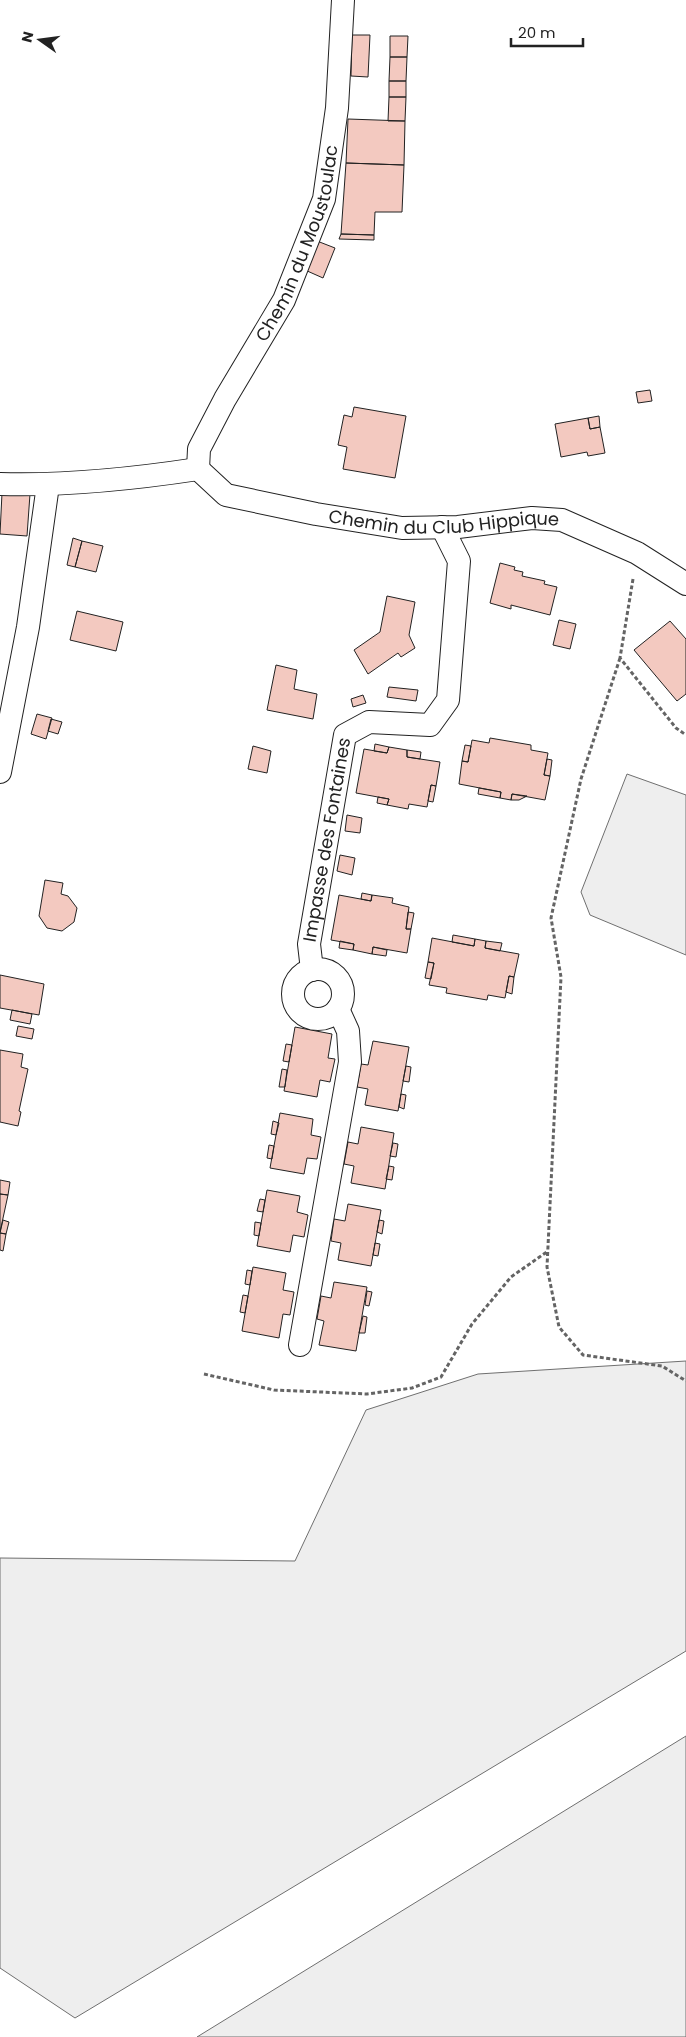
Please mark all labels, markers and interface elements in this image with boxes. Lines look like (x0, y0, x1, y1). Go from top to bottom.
north arrow (15, 15, 65, 65)
scale bar (511, 15, 584, 47)
text: 20 m (518, 22, 556, 43)
text: N (16, 29, 38, 44)
street label: Chemin du Moustoulac (249, 143, 344, 346)
street label: Chemin du Club Hippique (327, 503, 560, 540)
street label: Impasse des Fontaines (297, 735, 356, 944)

